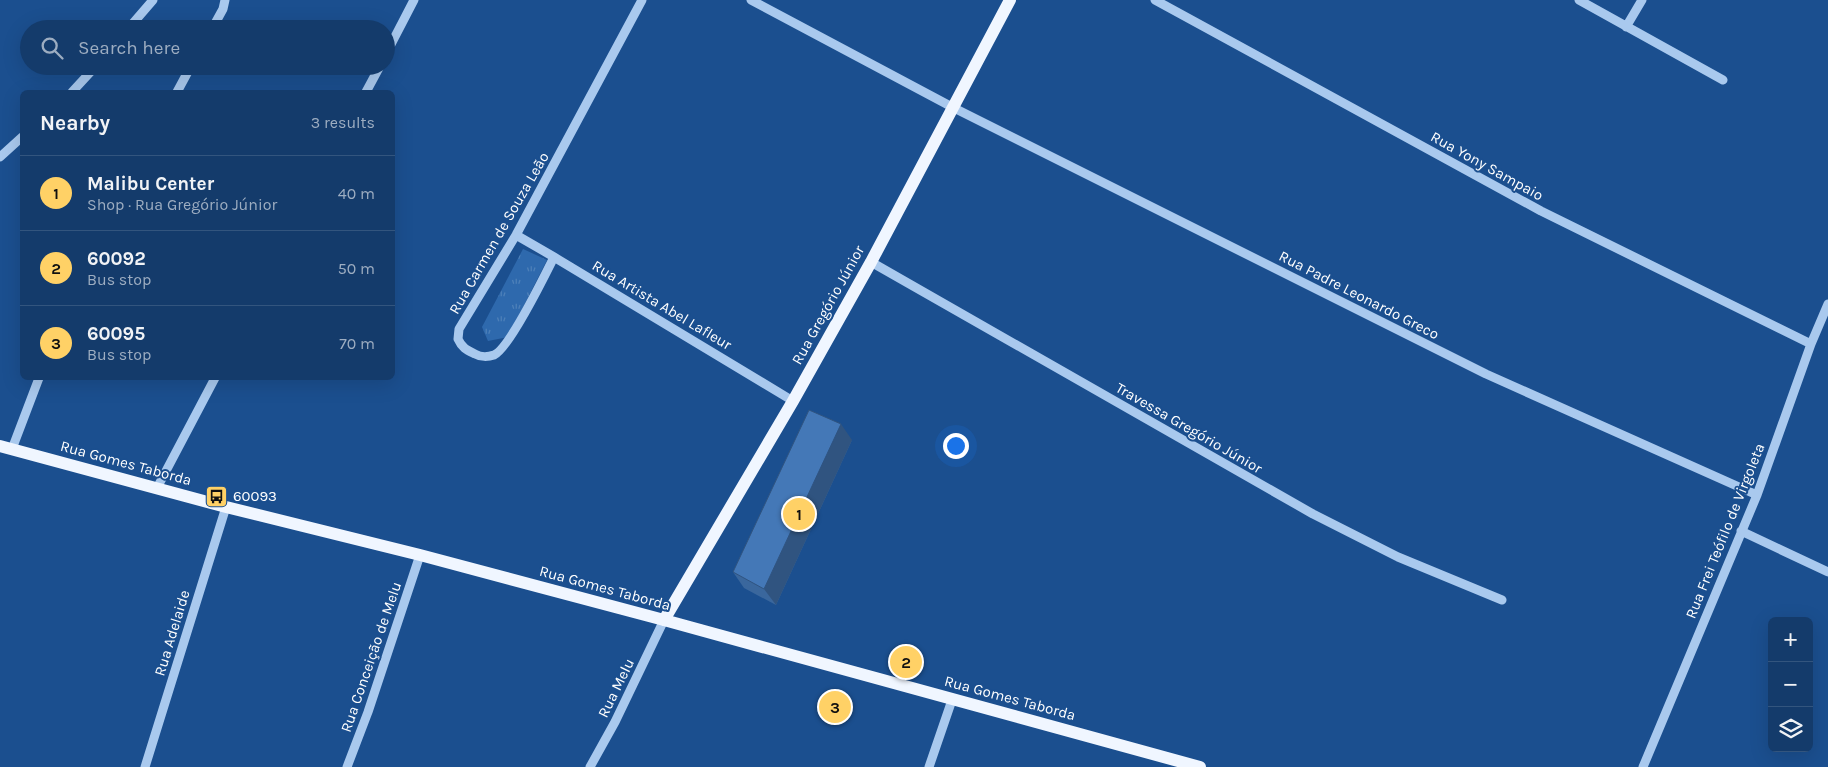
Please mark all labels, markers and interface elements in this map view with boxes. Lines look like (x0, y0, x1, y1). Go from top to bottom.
search box (20, 20, 395, 75)
icon: search (38, 34, 66, 62)
text: Search here (78, 37, 180, 59)
text: Nearby (40, 111, 110, 135)
text: 3 results (311, 113, 375, 132)
street label: Rua Yony Sampaio (1427, 128, 1547, 204)
street label: Rua Carmen de Souza Leão (445, 149, 553, 317)
text: Malibu Center (87, 173, 214, 195)
text: 1 (53, 184, 59, 203)
text: 40 m (338, 184, 375, 203)
text: Shop · Rua Gregório Júnior (87, 195, 277, 214)
street label: Rua Gregório Júnior (788, 242, 869, 368)
street label: Rua Padre Leonardo Greco (1276, 247, 1442, 343)
text: 60092 (87, 248, 146, 270)
street label: Rua Artista Abel Lafleur (589, 256, 735, 354)
text: 2 (51, 259, 61, 278)
text: 50 m (338, 259, 375, 278)
text: Bus stop (87, 270, 151, 289)
text: 60095 (87, 323, 145, 345)
text: 3 (51, 334, 61, 353)
text: 70 m (339, 334, 375, 353)
text: Bus stop (87, 345, 151, 364)
street label: Travessa Gregório Júnior (1112, 379, 1266, 478)
your location (943, 433, 969, 459)
street label: Rua Gomes Taborda (58, 437, 194, 489)
street label: Rua Frei Teófilo de Virgoleta (1682, 441, 1768, 621)
bus stop icon: 60093 (205, 484, 229, 508)
place label: 60093 (233, 487, 277, 505)
pin: 1 (783, 495, 815, 533)
street label: Rua Gomes Taborda (537, 562, 673, 614)
street label: Rua Conceição de Melu (337, 579, 405, 735)
street label: Rua Adelaide (150, 588, 194, 678)
map controls (1768, 617, 1813, 752)
button: + (1768, 617, 1813, 662)
pin: 2 (890, 643, 922, 681)
street label: Rua Melu (594, 655, 638, 721)
button: − (1768, 662, 1813, 707)
street label: Rua Gomes Taborda (942, 672, 1078, 724)
pin: 3 (819, 688, 851, 726)
button: layers (1768, 707, 1813, 752)

